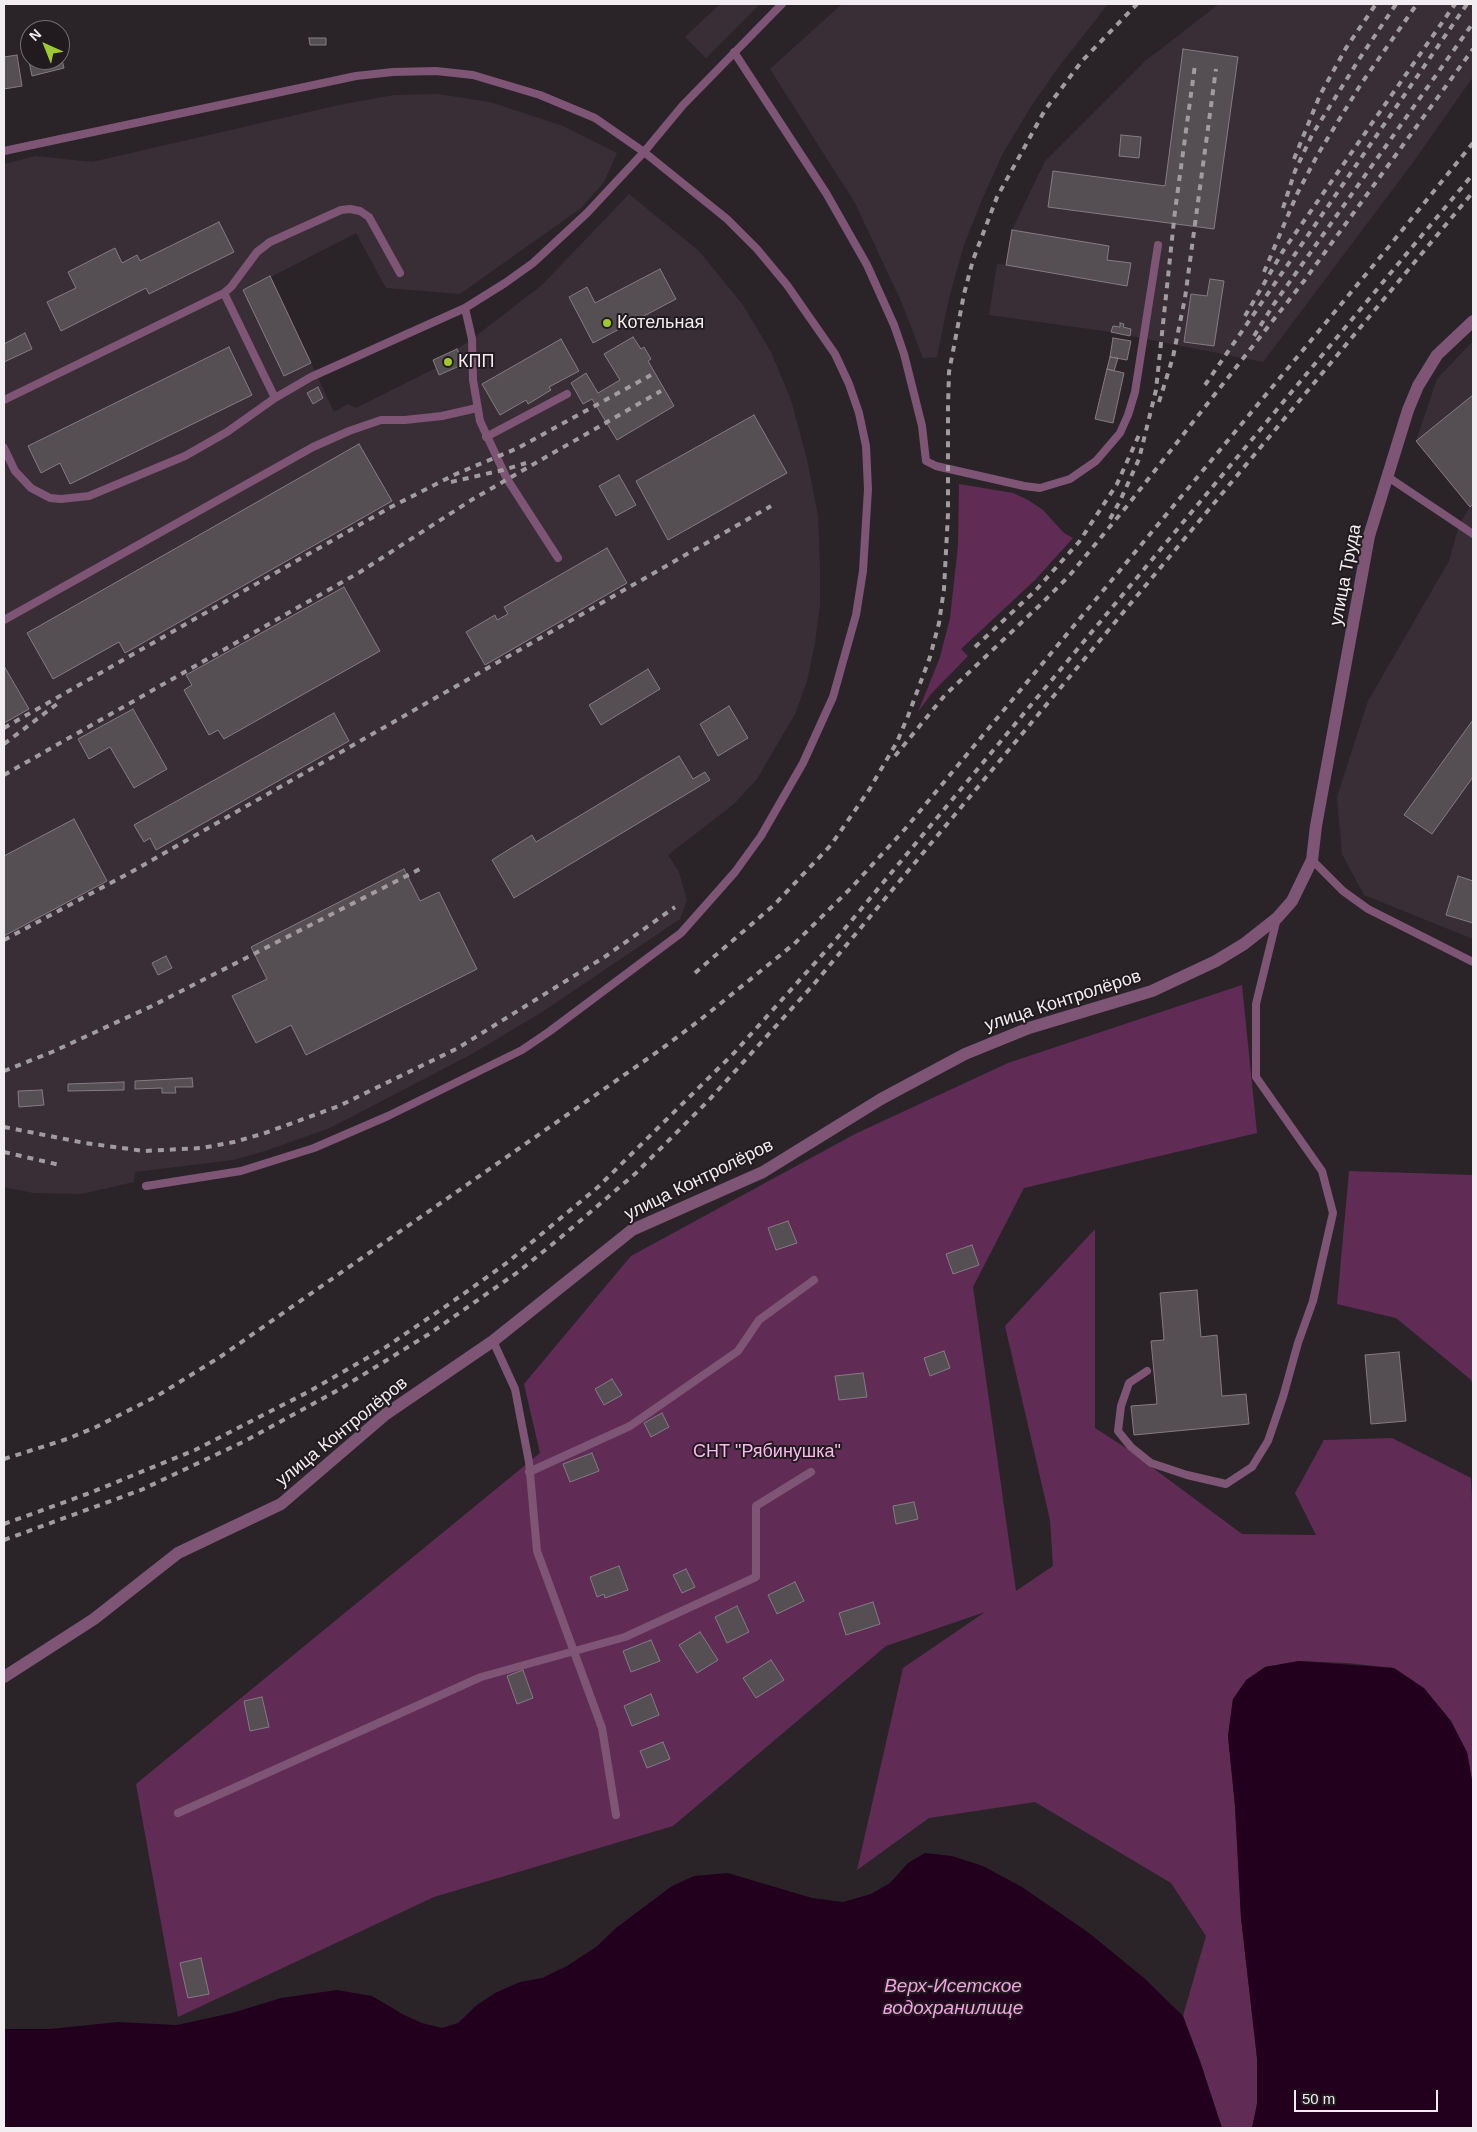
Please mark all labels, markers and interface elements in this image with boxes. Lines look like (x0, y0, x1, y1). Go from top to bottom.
north arrow (20, 20, 70, 70)
text: N (26, 26, 44, 44)
place label: Котельная (617, 312, 704, 334)
marker: Котельная (601, 317, 613, 329)
place label: КПП (458, 351, 494, 373)
marker: КПП (442, 356, 454, 368)
street label: улица Труда (1326, 522, 1366, 628)
street label: улица Контролёров (982, 966, 1144, 1036)
street label: улица Контролёров (621, 1135, 777, 1225)
street label: улица Контролёров (272, 1372, 412, 1492)
park label: СНТ "Рябинушка" (693, 1441, 841, 1463)
water label: Верх-Исетское водохранилище (883, 1976, 1023, 2020)
scale bar (1297, 2080, 1441, 2112)
text: 50 m (1302, 2090, 1335, 2107)

